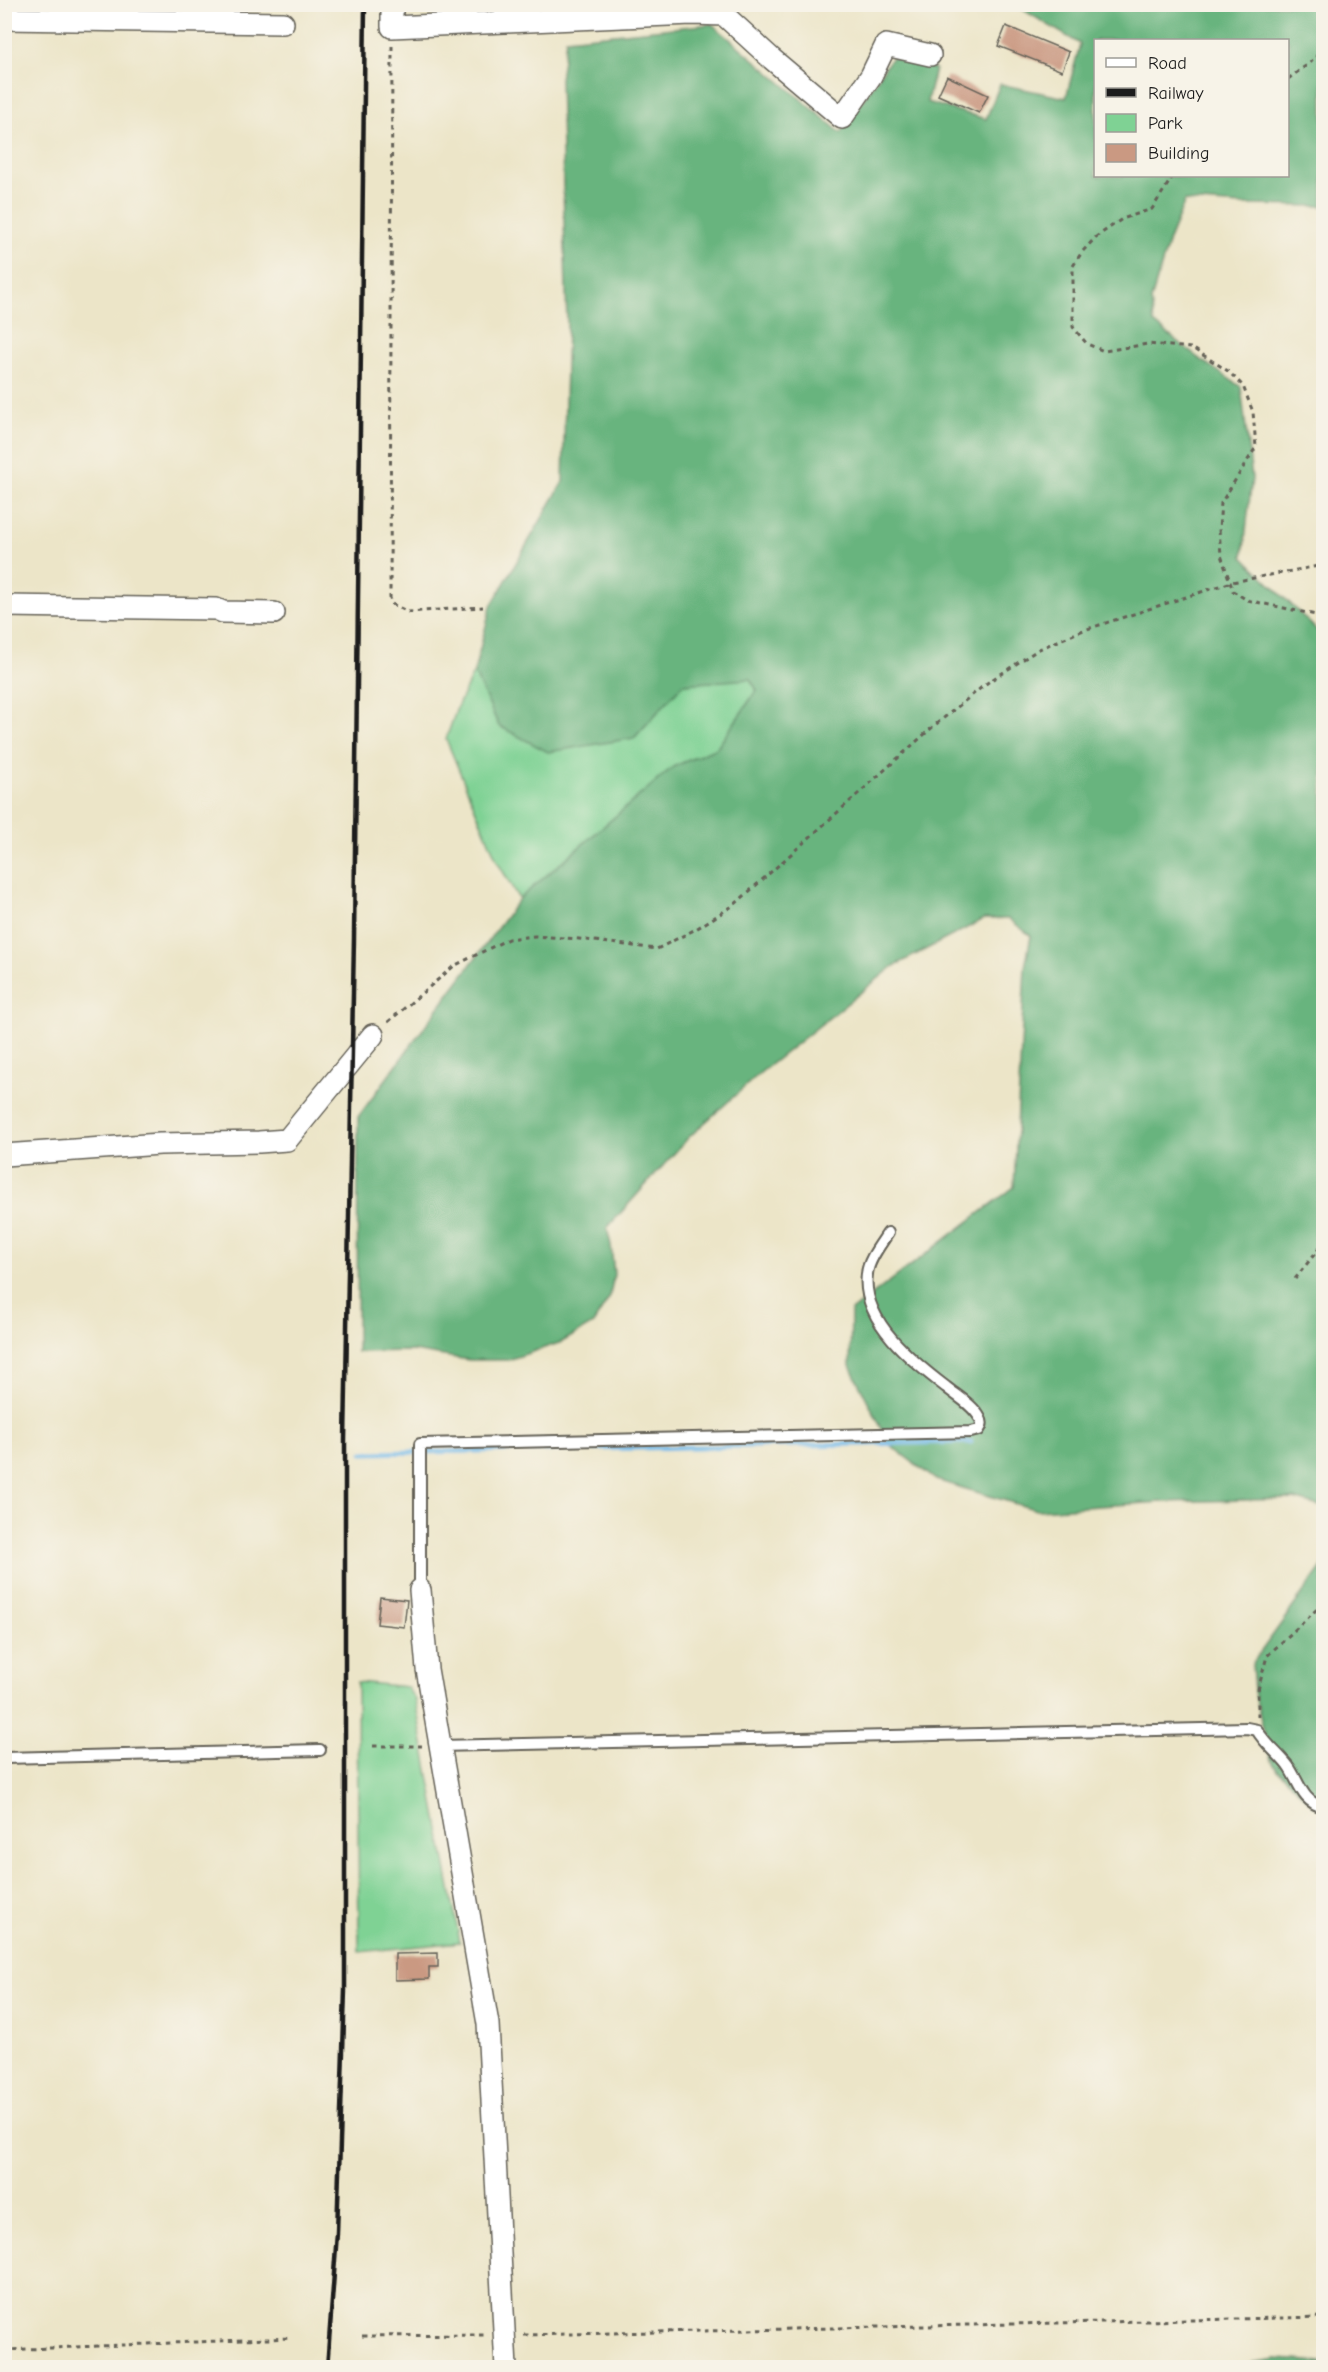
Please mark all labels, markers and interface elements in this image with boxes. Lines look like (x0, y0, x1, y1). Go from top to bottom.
legend (1094, 39, 1289, 177)
text: Road (1148, 53, 1187, 74)
text: Railway (1148, 83, 1205, 104)
text: Park (1148, 113, 1183, 134)
text: Building (1148, 143, 1210, 164)

